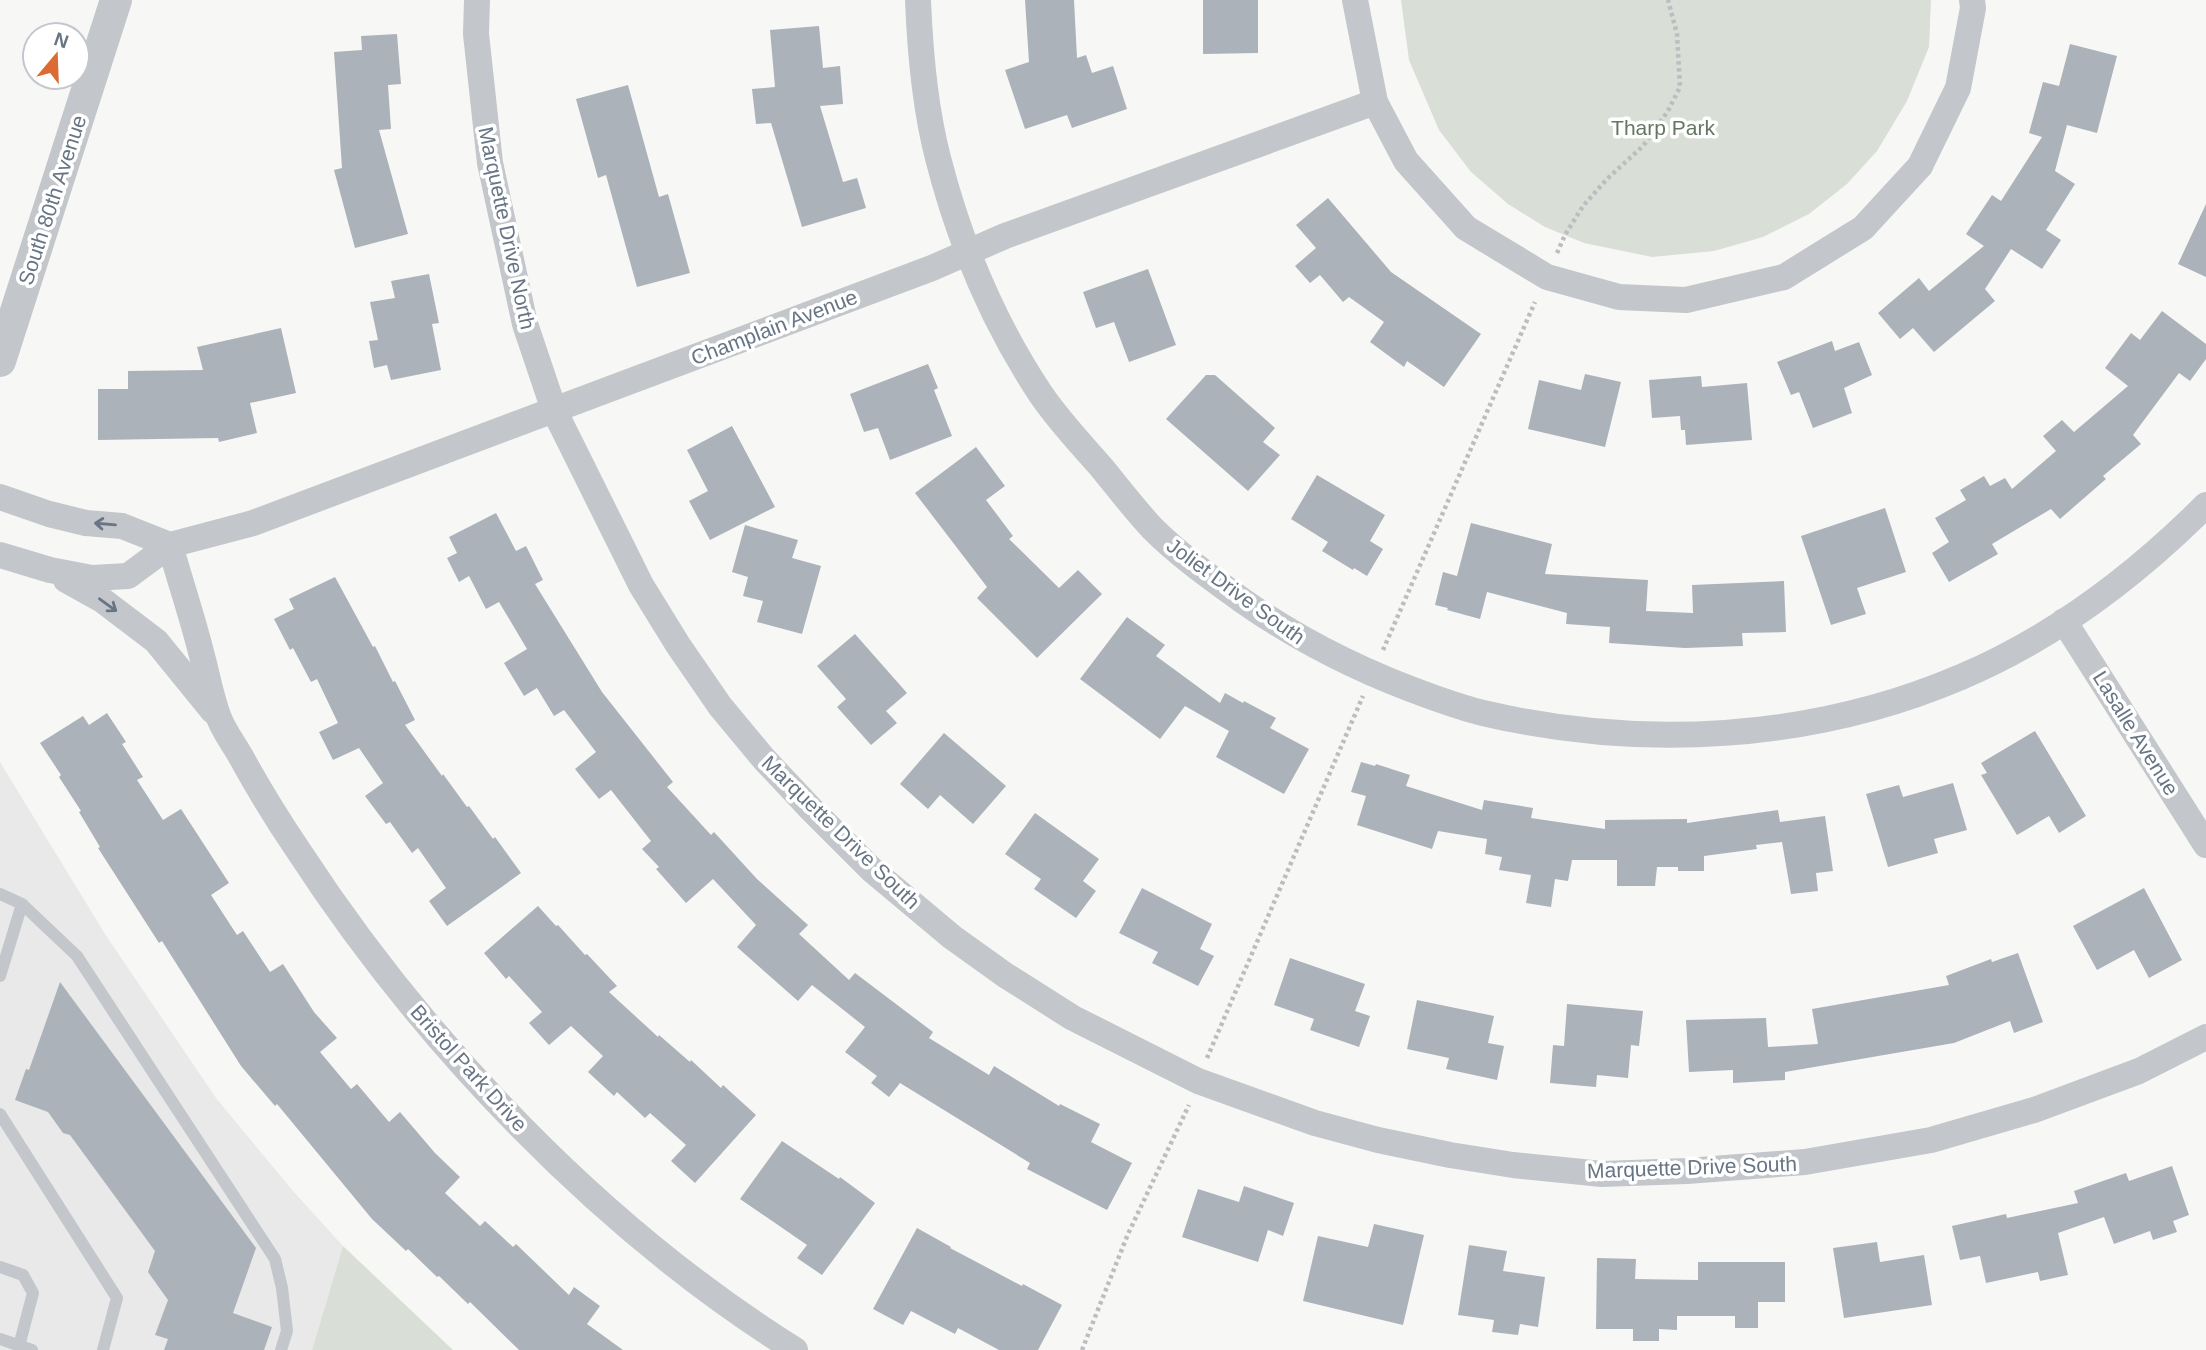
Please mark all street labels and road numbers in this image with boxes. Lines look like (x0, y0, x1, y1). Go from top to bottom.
street label: South 80th Avenue (14, 112, 90, 288)
street label: Marquette Drive North (474, 125, 540, 331)
street label: Champlain Avenue (688, 285, 860, 369)
street label: Joliet Drive South (1163, 533, 1309, 649)
street label: Lasalle Avenue (2089, 667, 2183, 799)
street label: Marquette Drive South (757, 751, 925, 913)
street label: Bristol Park Drive (406, 1000, 532, 1136)
street label: Marquette Drive South (1587, 1152, 1797, 1182)

